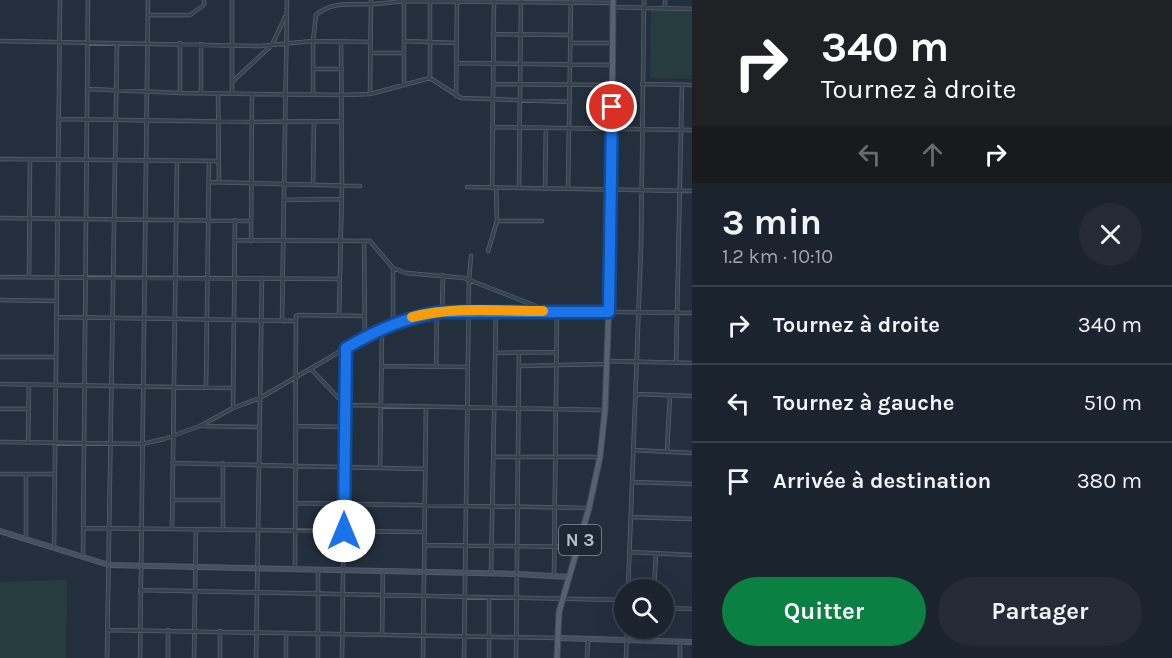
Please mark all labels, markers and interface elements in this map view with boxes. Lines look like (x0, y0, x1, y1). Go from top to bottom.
text: 340 m (821, 22, 949, 72)
icon: right (722, 24, 800, 102)
text: Tournez à droite (821, 73, 1016, 105)
pin (586, 81, 637, 132)
icon: arrive (595, 90, 628, 123)
icon: left (853, 138, 886, 171)
icon: ahead (916, 138, 949, 171)
icon: right (979, 138, 1012, 171)
text: 3 min (722, 201, 822, 243)
button: close (1079, 203, 1142, 266)
text: 1.2 km · 10:10 (722, 245, 833, 268)
icon: right (722, 309, 755, 342)
text: Tournez à droite (773, 312, 940, 338)
text: 340 m (1078, 312, 1142, 338)
icon: left (722, 387, 755, 420)
text: Tournez à gauche (773, 390, 954, 416)
text: 510 m (1083, 390, 1142, 416)
icon: arrive (722, 465, 755, 498)
text: Arrivée à destination (773, 468, 991, 494)
text: 380 m (1077, 468, 1142, 494)
position arrow (312, 499, 376, 563)
road number: N 3 (559, 525, 601, 555)
button: Quitter (722, 577, 926, 646)
button: Partager (938, 577, 1142, 646)
map controls (614, 579, 674, 639)
button: search (614, 579, 674, 639)

